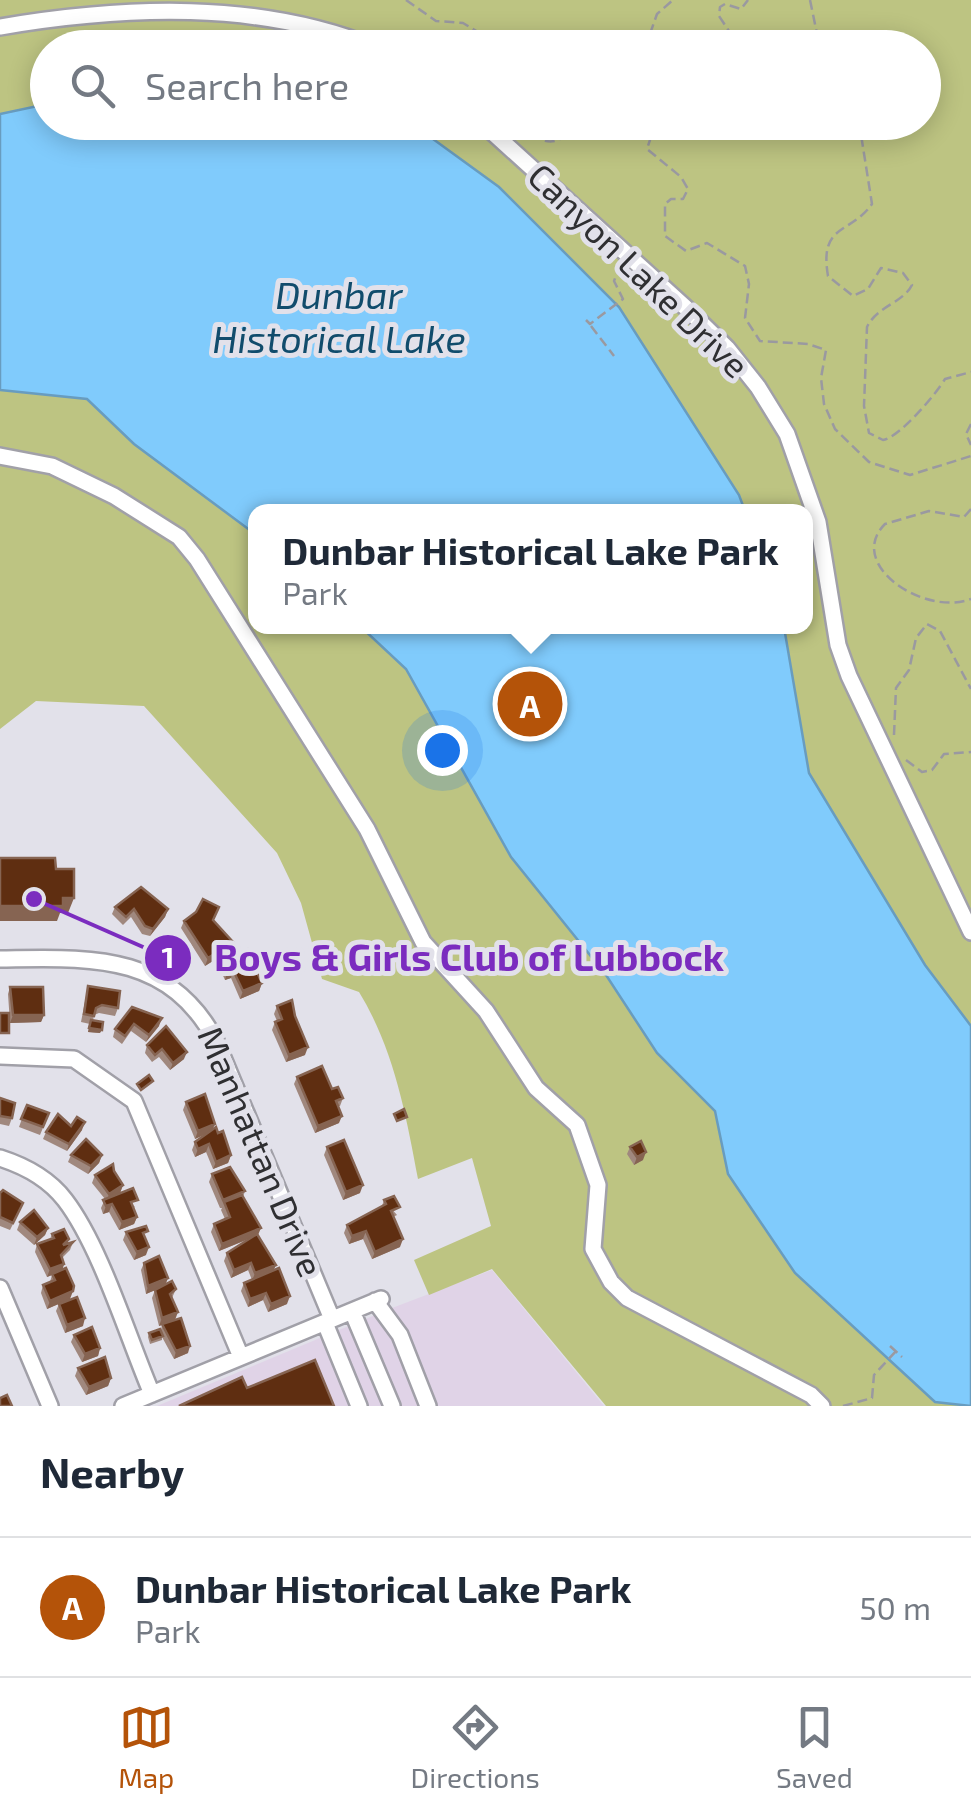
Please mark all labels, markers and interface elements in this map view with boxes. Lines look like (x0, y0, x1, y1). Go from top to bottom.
search box (30, 30, 941, 140)
icon: search (65, 58, 120, 113)
text: Search here (145, 62, 349, 108)
street label: Canyon Lake Drive (520, 154, 758, 385)
water label: Dunbar Historical Lake (212, 271, 466, 361)
popup (248, 504, 813, 634)
text: Dunbar Historical Lake Park (282, 527, 779, 573)
text: Park (282, 573, 348, 611)
pin: A (498, 666, 562, 742)
your location (417, 725, 468, 776)
callout: Boys & Girls Club of Lubbock (143, 924, 744, 992)
text: Boys & Girls Club of Lubbock (214, 933, 725, 979)
text: 1 (162, 938, 174, 974)
street label: Manhattan Drive (190, 1020, 333, 1282)
text: Nearby (40, 1446, 184, 1496)
text: Dunbar Historical Lake Park (135, 1565, 631, 1611)
text: A (62, 1588, 83, 1626)
text: 50 m (859, 1588, 931, 1626)
text: Park (135, 1611, 200, 1649)
tab: Map (118, 1700, 174, 1794)
tab: Directions (411, 1700, 540, 1794)
tab: Saved (776, 1700, 853, 1794)

